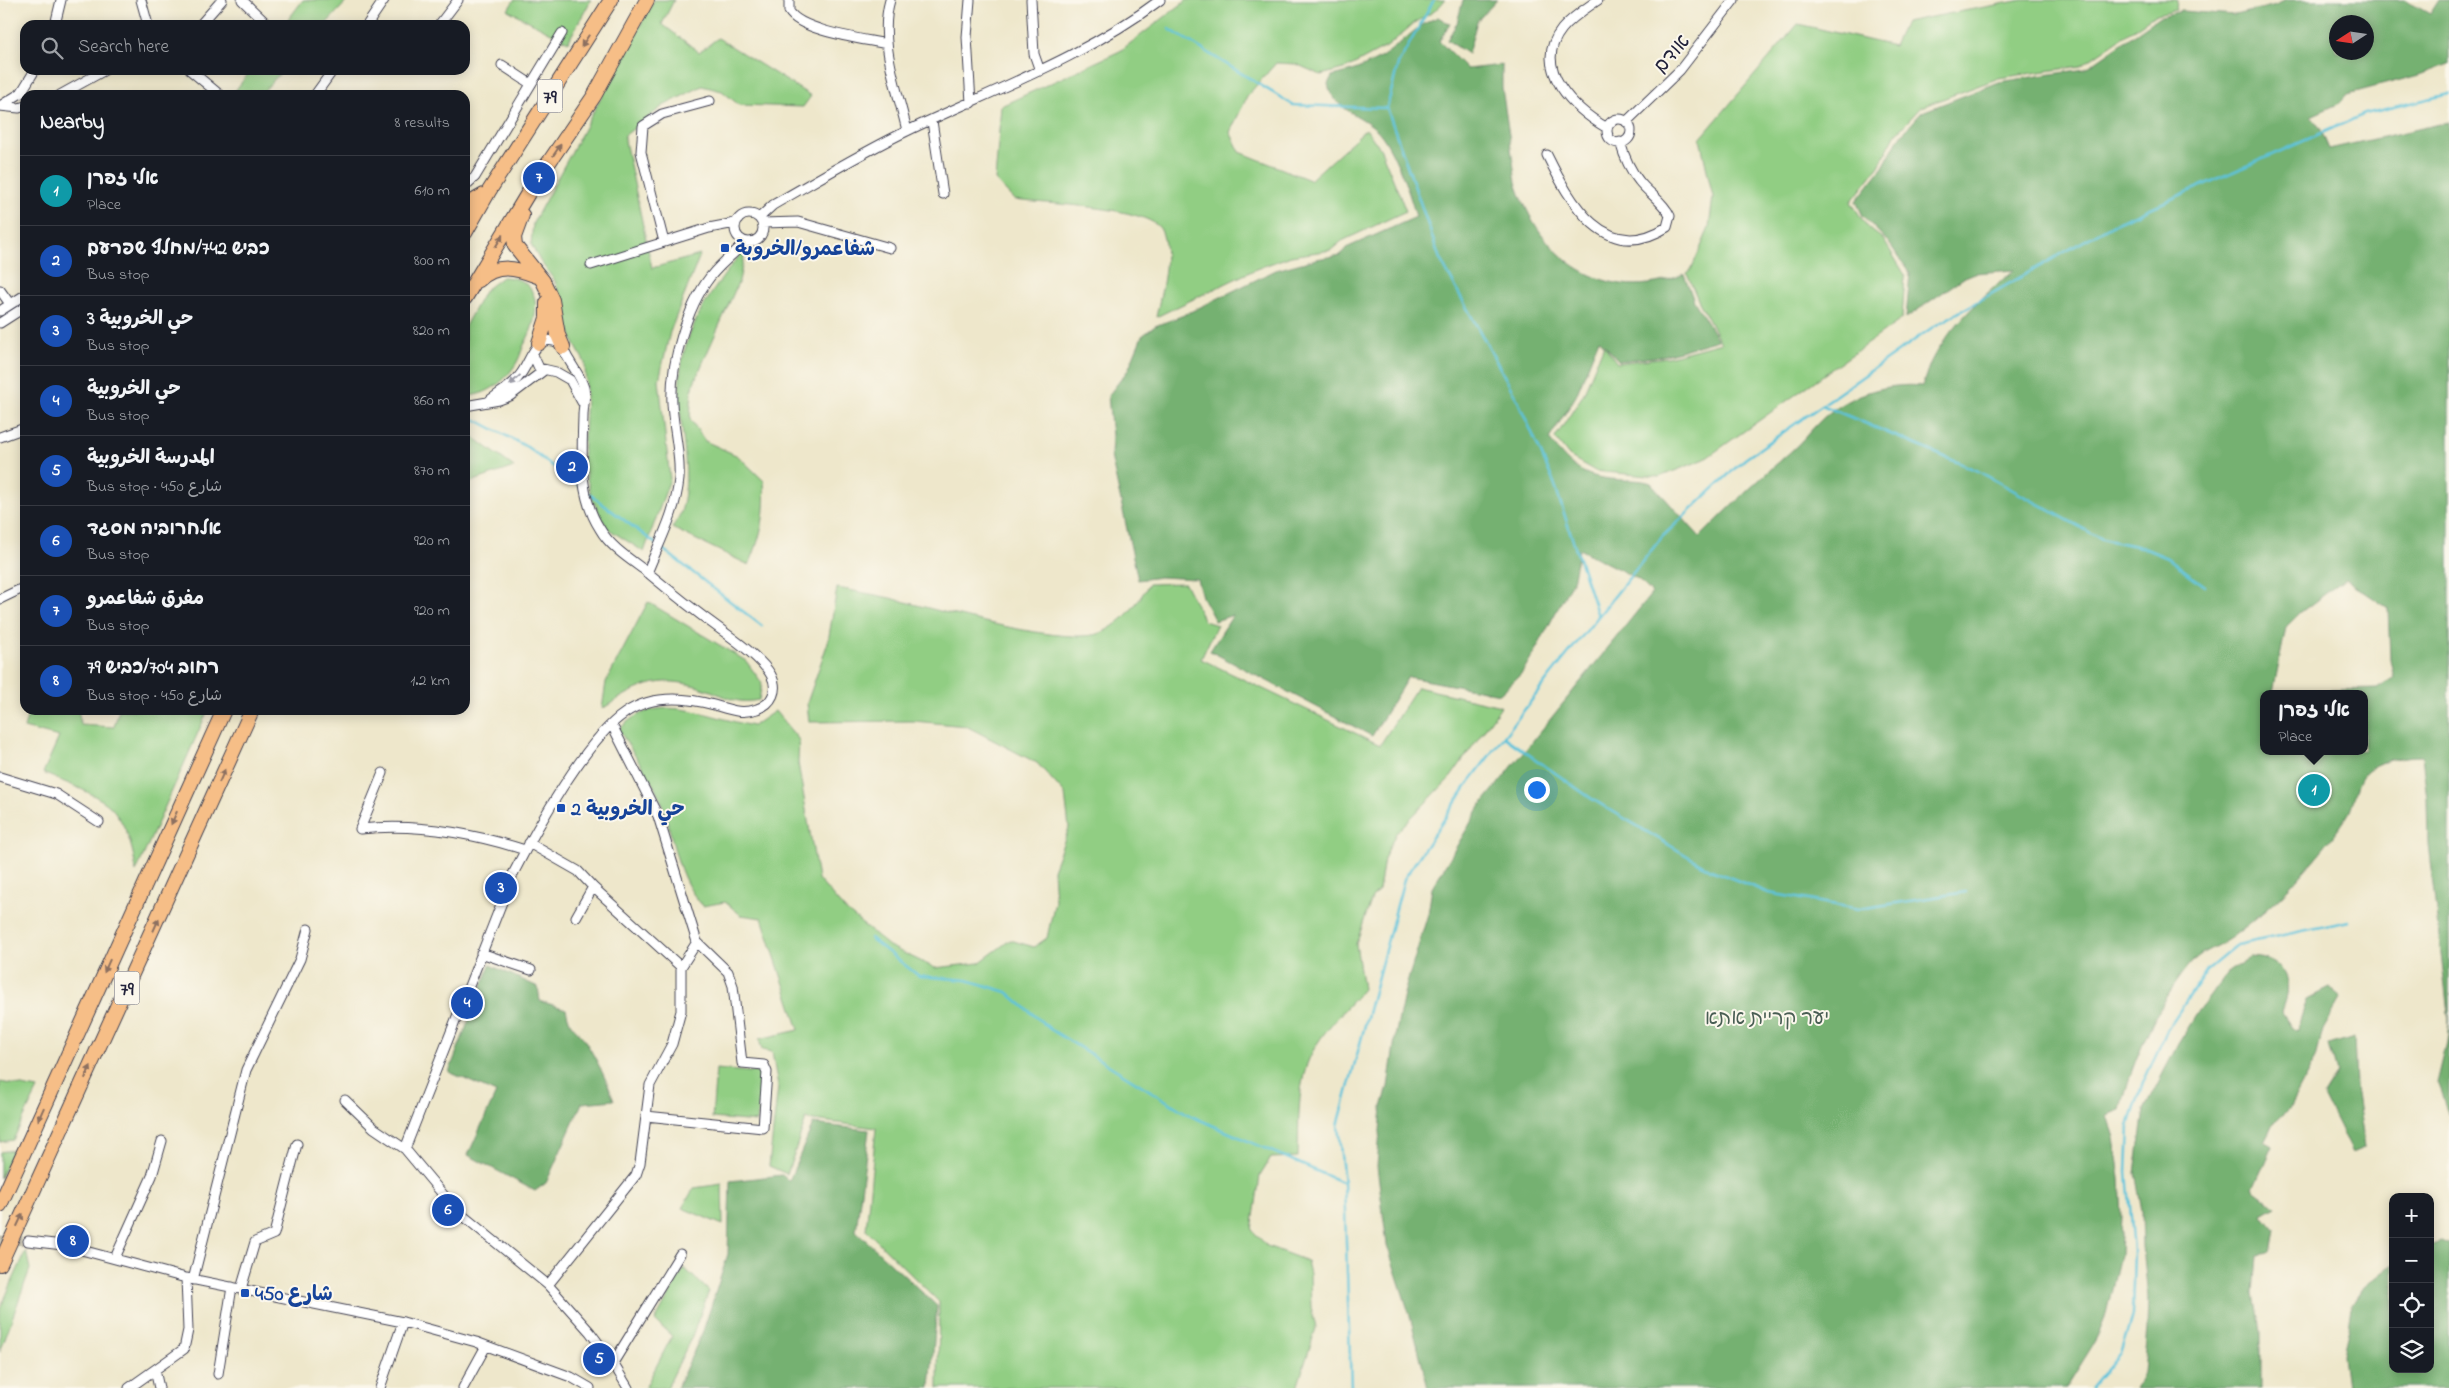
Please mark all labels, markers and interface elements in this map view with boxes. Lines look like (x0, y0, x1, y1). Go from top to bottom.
north arrow (2329, 15, 2374, 60)
search box (20, 20, 470, 75)
street label: אודם (1648, 29, 1698, 81)
icon: search (38, 34, 66, 62)
text: Search here (78, 34, 169, 61)
one-way arrow (580, 35, 589, 48)
road number: 79 (538, 80, 562, 112)
text: Nearby (40, 108, 104, 138)
text: 8 results (394, 111, 450, 135)
one-way arrow (552, 143, 562, 157)
pin: 7 (523, 159, 555, 197)
text: אלי זפרן (87, 166, 159, 193)
text: 1 (53, 179, 59, 203)
text: 610 m (415, 179, 450, 203)
text: Place (87, 193, 121, 217)
one-way arrow (495, 234, 504, 247)
text: כביש 742/מחלף שפרעם (87, 236, 270, 263)
place label: شفاعمرو/الخروبة (735, 236, 875, 265)
marker: شفاعمرو/الخروبة (719, 242, 731, 254)
text: 2 (52, 249, 60, 273)
text: 800 m (414, 249, 450, 273)
text: Bus stop (87, 263, 150, 287)
text: حي الخروبية 3 (87, 306, 193, 333)
text: 3 (53, 319, 59, 343)
text: 820 m (413, 319, 450, 343)
text: Bus stop (87, 334, 150, 358)
one-way arrow (508, 375, 521, 386)
text: حي الخروبية (87, 376, 181, 403)
text: 4 (53, 389, 59, 413)
text: 860 m (414, 389, 450, 413)
text: Bus stop (87, 404, 150, 428)
text: المدرسة الخروبية (87, 445, 215, 472)
pin: 2 (556, 448, 588, 486)
text: 5 (51, 459, 61, 483)
text: 870 m (414, 459, 450, 483)
text: Bus stop · شارع 450 (87, 475, 222, 499)
text: אלחרוביה מסגד (87, 516, 221, 543)
text: 6 (52, 529, 60, 553)
text: 920 m (414, 529, 450, 553)
text: Bus stop (87, 543, 150, 567)
text: مفرق شفاعمرو (87, 586, 204, 613)
text: 7 (53, 599, 59, 623)
text: 920 m (414, 599, 450, 623)
text: Bus stop (87, 614, 150, 638)
text: רחוב 704/כביש 79 (87, 655, 219, 682)
text: 8 (53, 669, 59, 693)
text: 1.2 km (410, 669, 450, 693)
text: Bus stop · شارع 450 (87, 684, 222, 708)
popup (2260, 690, 2368, 755)
text: אלי זפרן (2278, 698, 2350, 725)
text: Place (2278, 725, 2312, 749)
one-way arrow (219, 769, 227, 783)
pin: 1 (2298, 771, 2330, 809)
your location (1524, 777, 1550, 803)
place label: حي الخروبية 2 (570, 796, 685, 826)
marker: حي الخروبية 2 (555, 802, 567, 814)
one-way arrow (170, 811, 178, 825)
pin: 3 (485, 869, 517, 907)
one-way arrow (152, 918, 160, 932)
one-way arrow (103, 959, 111, 973)
road number: 79 (114, 971, 140, 1004)
pin: 4 (451, 984, 483, 1022)
park label: יער קריית אתא (1705, 1005, 1829, 1034)
one-way arrow (85, 1065, 93, 1079)
one-way arrow (36, 1107, 44, 1121)
pin: 6 (432, 1191, 464, 1229)
map controls (2389, 1193, 2434, 1373)
button: + (2389, 1193, 2434, 1238)
one-way arrow (17, 1213, 25, 1227)
pin: 8 (57, 1222, 89, 1260)
button: − (2389, 1238, 2434, 1283)
place label: شارع 450 (255, 1281, 333, 1310)
button: locate (2389, 1283, 2434, 1328)
marker: شارع 450 (239, 1287, 251, 1299)
button: layers (2389, 1328, 2434, 1373)
pin: 5 (583, 1340, 615, 1378)

